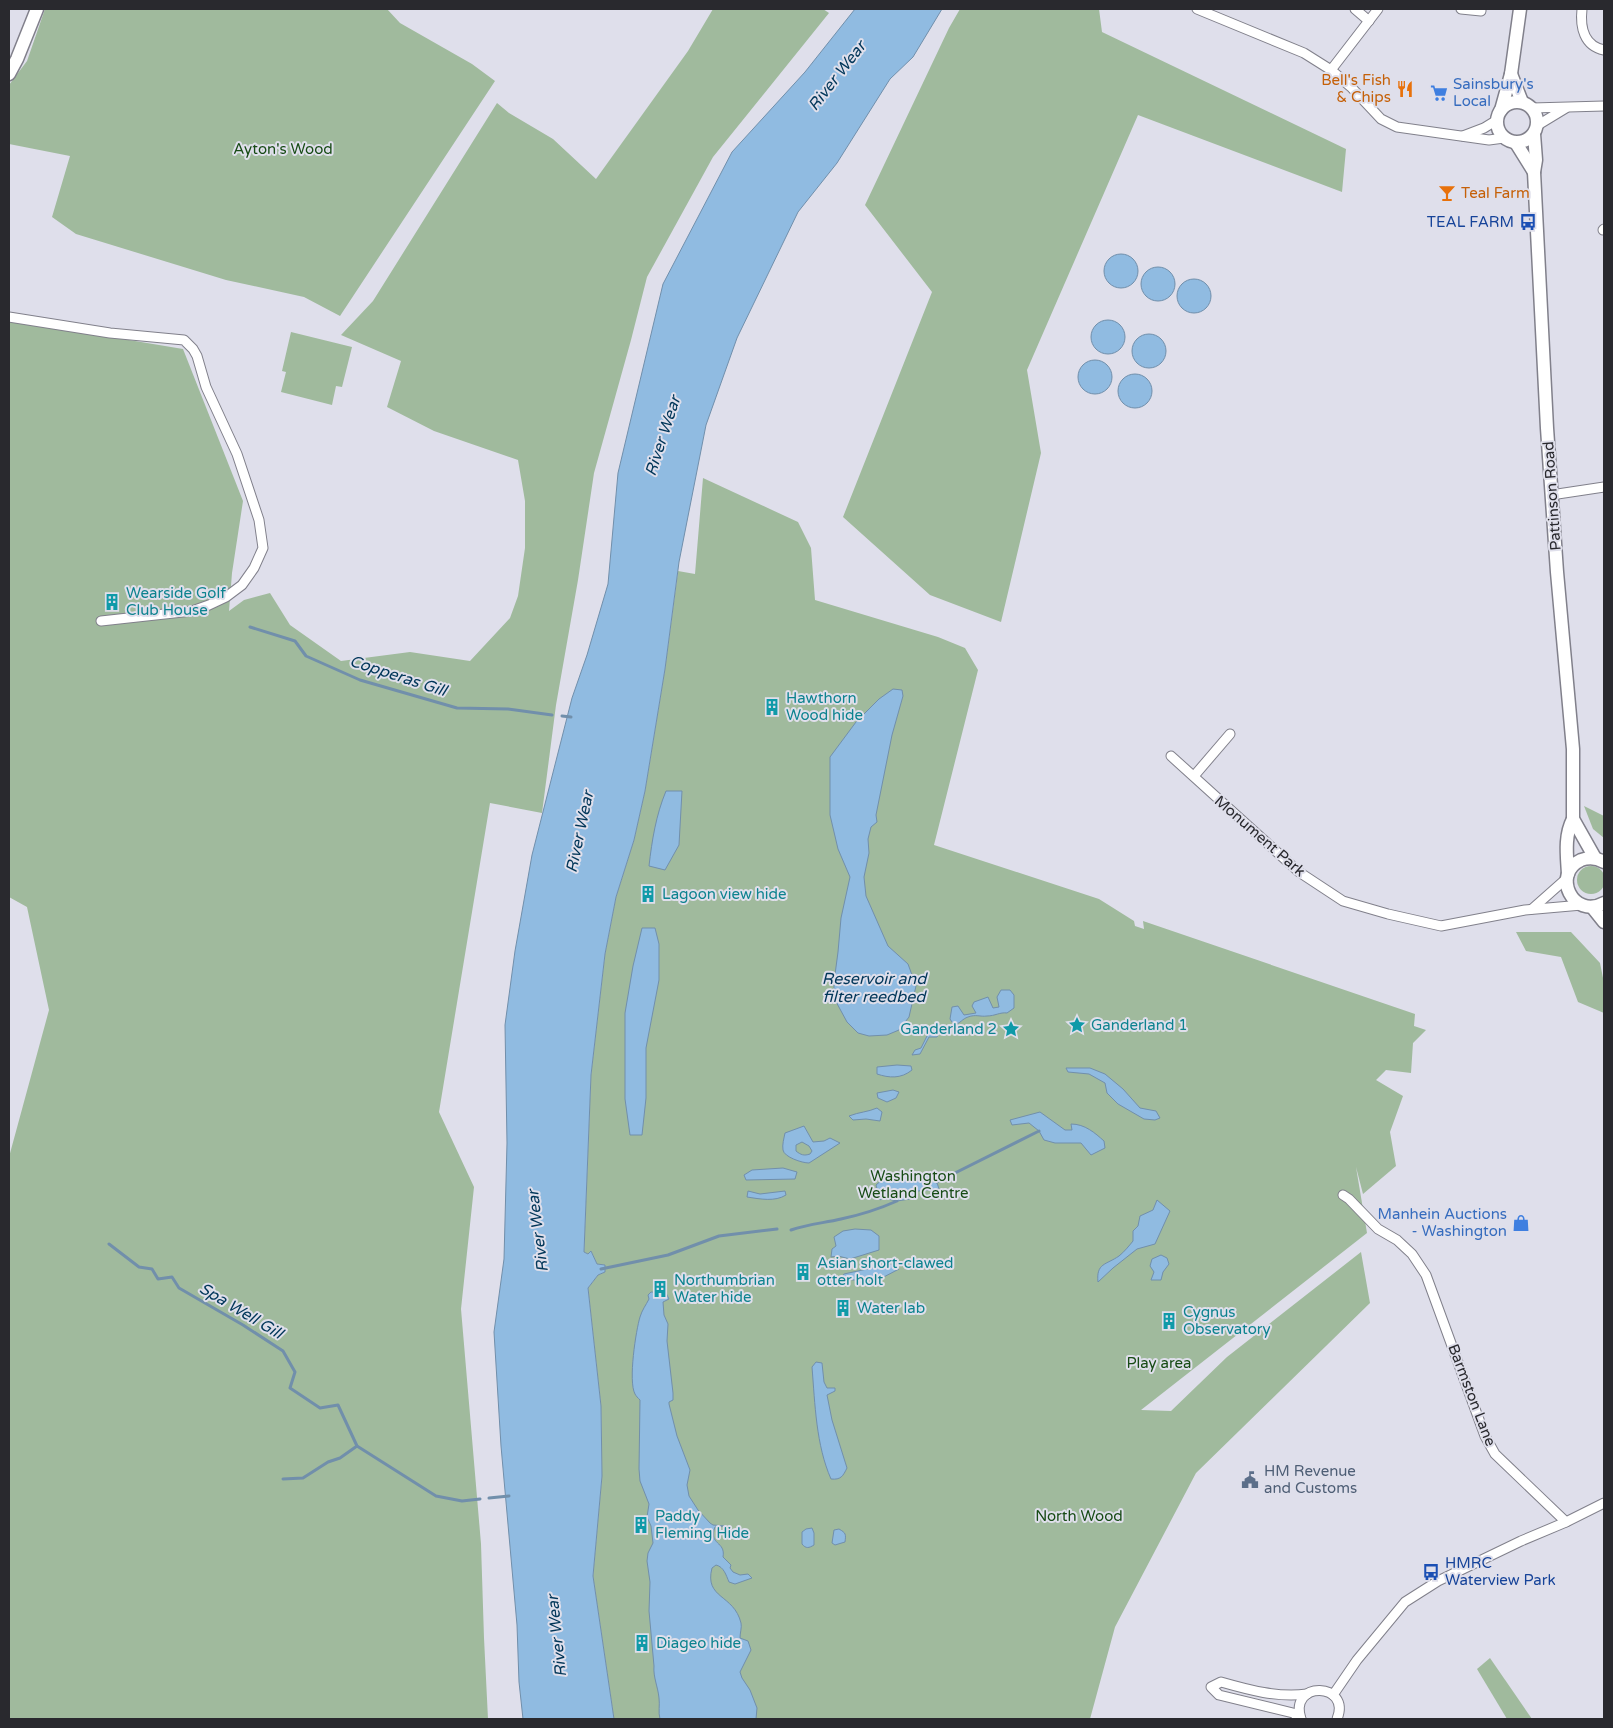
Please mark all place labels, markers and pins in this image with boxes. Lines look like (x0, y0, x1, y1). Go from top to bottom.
place label: Bell's Fish & Chips (1321, 71, 1391, 106)
place label: Sainsbury's Local (1453, 75, 1534, 110)
restaurant icon: Bell's Fish & Chips (1395, 79, 1415, 99)
supermarket icon: Sainsbury's Local (1429, 83, 1449, 103)
bar icon: Teal Farm (1437, 183, 1457, 203)
place label: Teal Farm (1461, 184, 1530, 202)
bus stop icon: TEAL FARM (1518, 212, 1538, 232)
place label: TEAL FARM (1427, 213, 1514, 231)
place label: Wearside Golf Club House (126, 584, 226, 619)
building icon: Wearside Golf Club House (102, 592, 122, 612)
place label: Hawthorn Wood hide (786, 689, 863, 724)
building icon: Hawthorn Wood hide (762, 697, 782, 717)
building icon: Lagoon view hide (638, 884, 658, 904)
place label: Lagoon view hide (662, 885, 787, 903)
place icon: Ganderland 1 (1067, 1015, 1087, 1035)
place label: Ganderland 1 (1091, 1016, 1188, 1034)
place icon: Ganderland 2 (1001, 1019, 1021, 1039)
place label: Ganderland 2 (900, 1020, 997, 1038)
place label: Manhein Auctions - Washington (1378, 1205, 1507, 1240)
shop icon: Manhein Auctions - Washington (1511, 1213, 1531, 1233)
place label: Asian short-clawed otter holt (817, 1254, 953, 1289)
building icon: Asian short-clawed otter holt (793, 1262, 813, 1282)
place label: Northumbrian Water hide (674, 1271, 775, 1306)
building icon: Northumbrian Water hide (650, 1279, 670, 1299)
building icon: Water lab (833, 1298, 853, 1318)
place label: Water lab (857, 1299, 925, 1317)
place label: Cygnus Observatory (1183, 1303, 1271, 1338)
building icon: Cygnus Observatory (1159, 1311, 1179, 1331)
place label: HM Revenue and Customs (1264, 1462, 1357, 1497)
public building icon: HM Revenue and Customs (1240, 1470, 1260, 1490)
place label: Paddy Fleming Hide (655, 1507, 749, 1542)
building icon: Paddy Fleming Hide (631, 1515, 651, 1535)
place label: HMRC Waterview Park (1445, 1554, 1556, 1589)
bus stop icon: HMRC Waterview Park (1421, 1562, 1441, 1582)
building icon: Diageo hide (632, 1633, 652, 1653)
place label: Diageo hide (656, 1634, 741, 1652)

